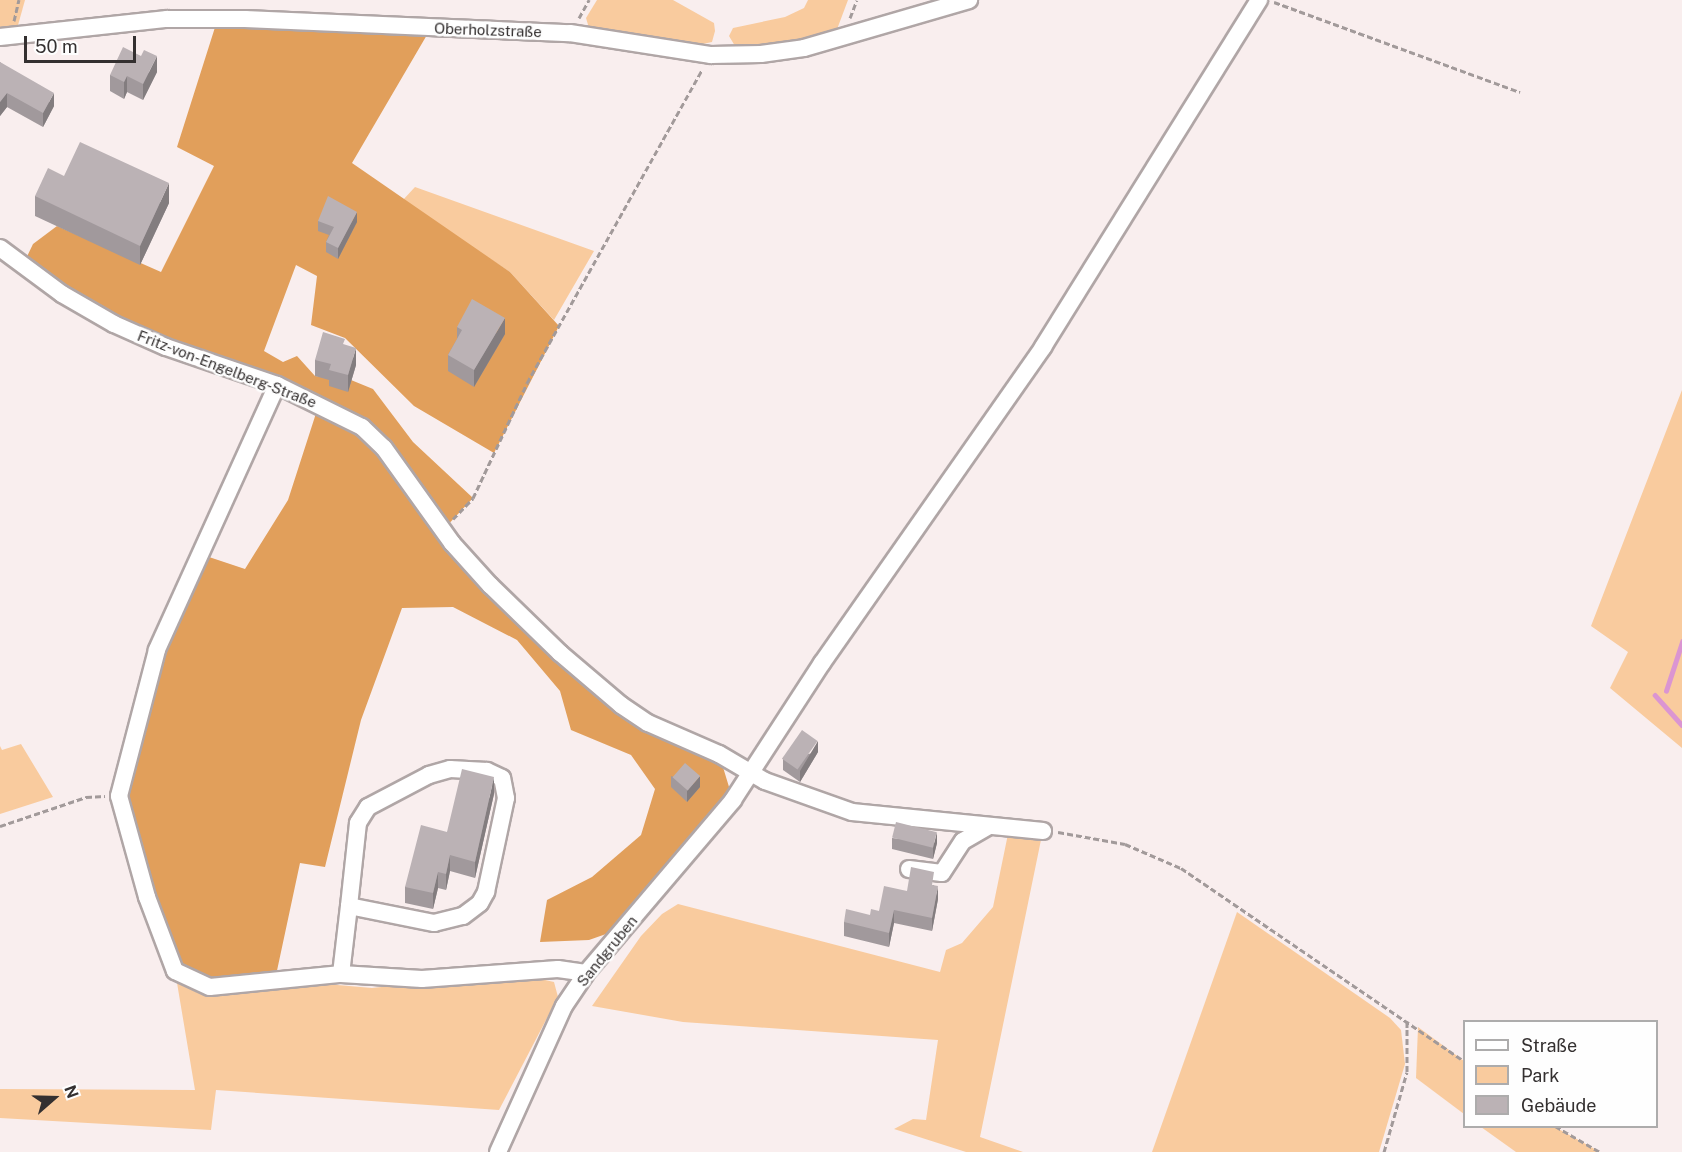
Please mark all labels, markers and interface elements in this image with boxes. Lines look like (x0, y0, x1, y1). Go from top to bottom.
street label: Oberholzstraße (434, 19, 542, 41)
scale bar (27, 24, 140, 62)
text: 50 m (35, 36, 78, 57)
street label: Fritz-von-Engelberg-Straße (135, 326, 319, 412)
street label: Sandgruben (573, 912, 641, 990)
legend (1463, 1020, 1658, 1128)
text: Straße (1521, 1035, 1577, 1056)
text: Park (1521, 1065, 1559, 1086)
north arrow (24, 1068, 84, 1128)
text: N (60, 1083, 82, 1101)
text: Gebäude (1521, 1095, 1596, 1116)

